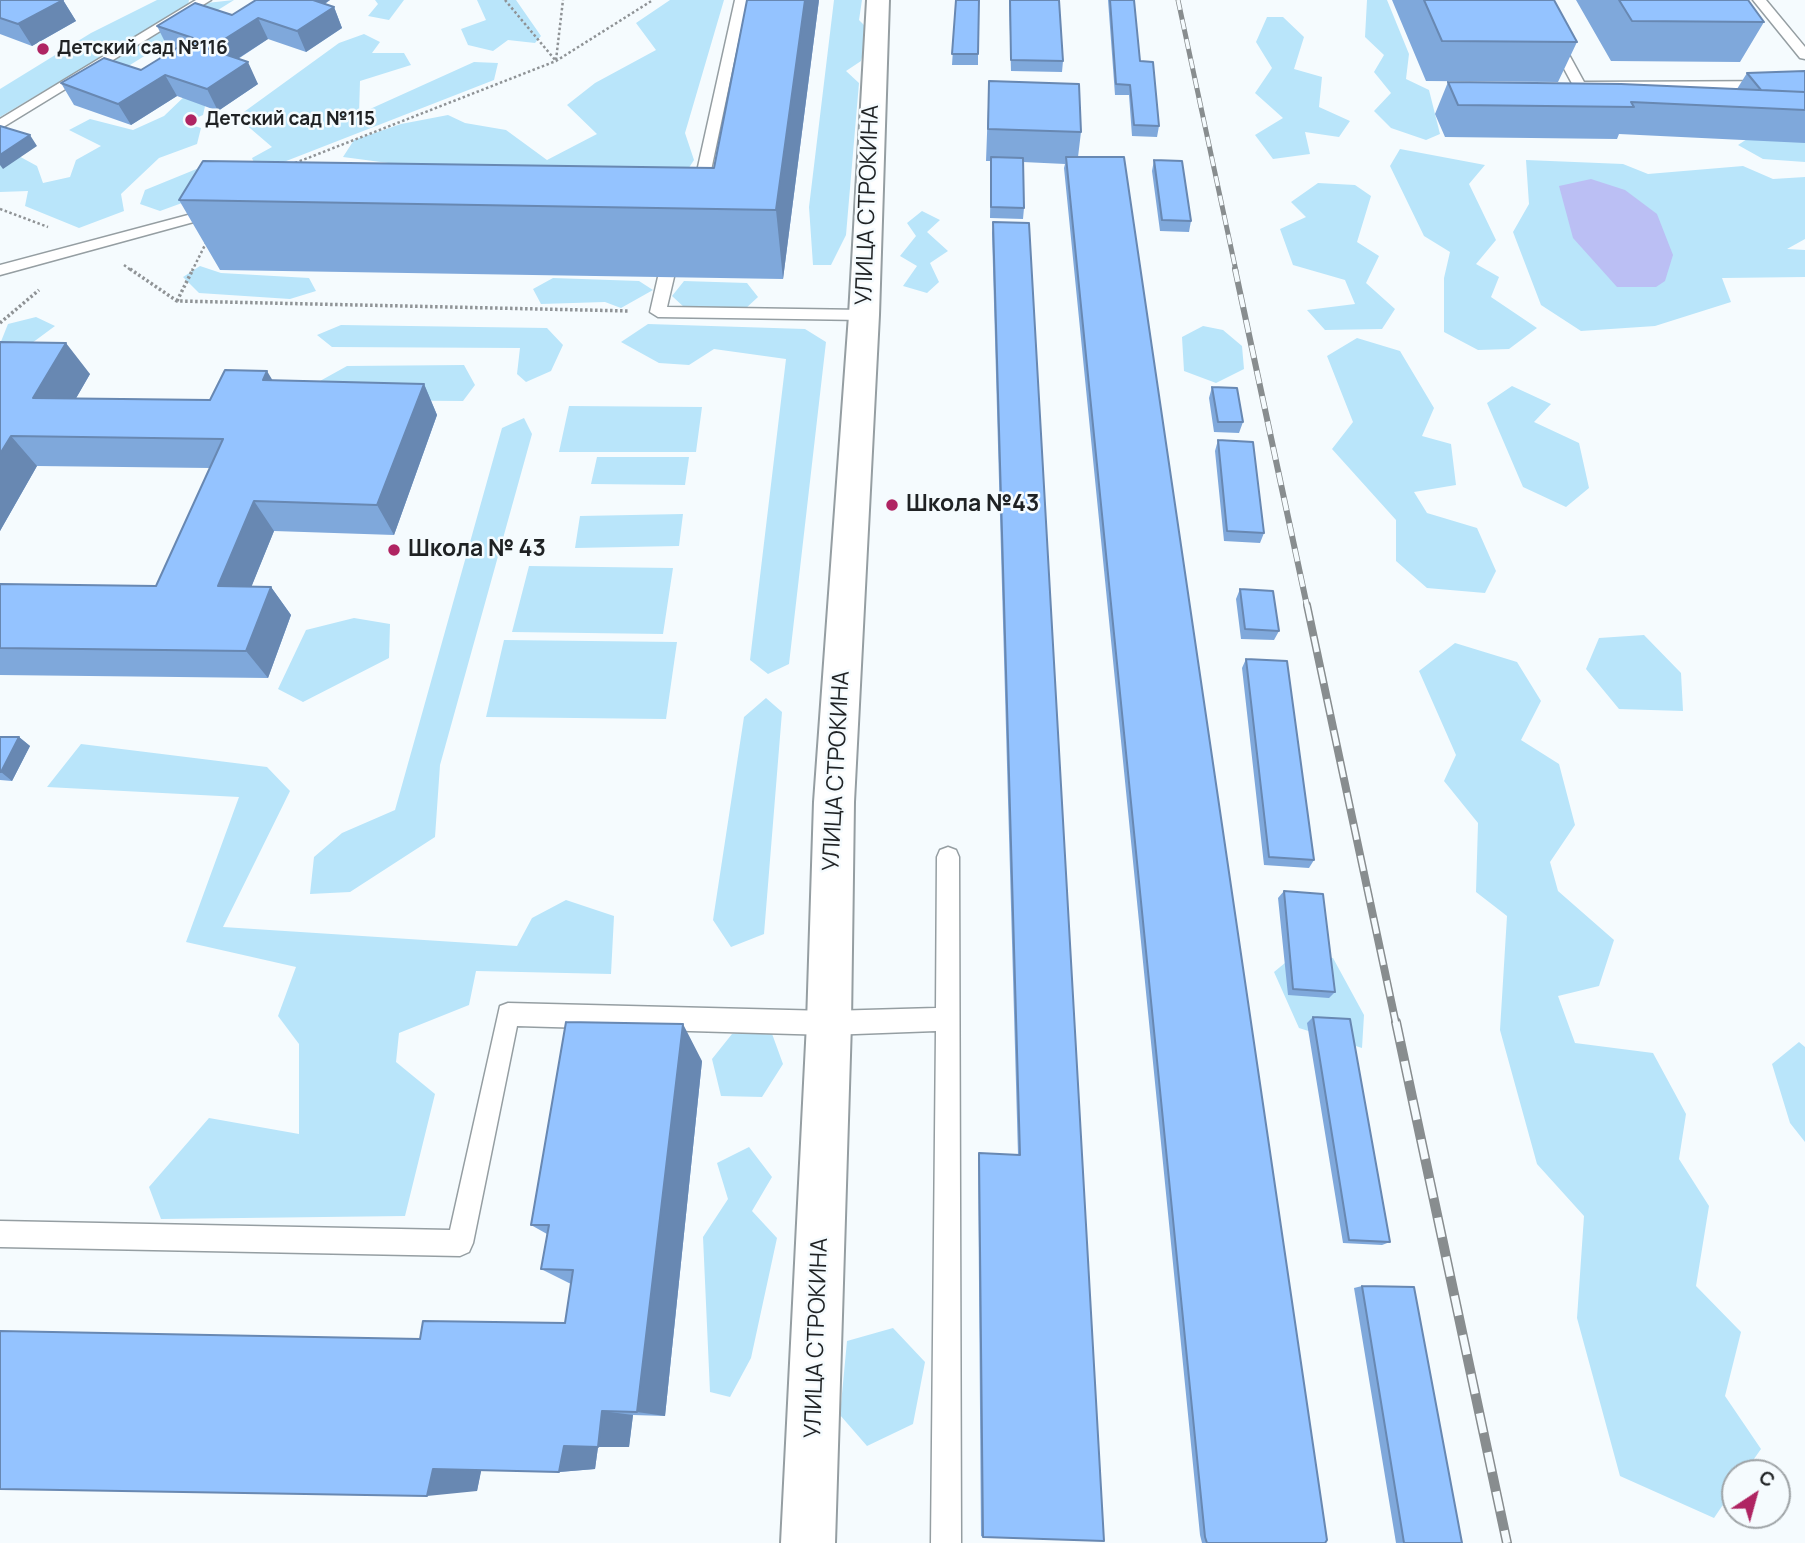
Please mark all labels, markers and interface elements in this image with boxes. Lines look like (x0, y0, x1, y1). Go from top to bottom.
place label: Детский сад №116 (57, 38, 228, 60)
marker: Детский сад №116 (35, 41, 51, 57)
street label: УЛИЦА СТРОКИНА (851, 104, 885, 306)
place label: Детский сад №115 (205, 109, 375, 131)
marker: Детский сад №115 (183, 112, 199, 128)
place label: Школа №43 (906, 491, 1039, 519)
marker: Школа №43 (884, 497, 900, 513)
place label: Школа № 43 (408, 536, 546, 564)
marker: Школа № 43 (386, 542, 402, 558)
street label: УЛИЦА СТРОКИНА (818, 670, 856, 872)
street label: УЛИЦА СТРОКИНА (800, 1237, 834, 1439)
north arrow (1721, 1459, 1791, 1529)
text: С (1754, 1464, 1780, 1493)

